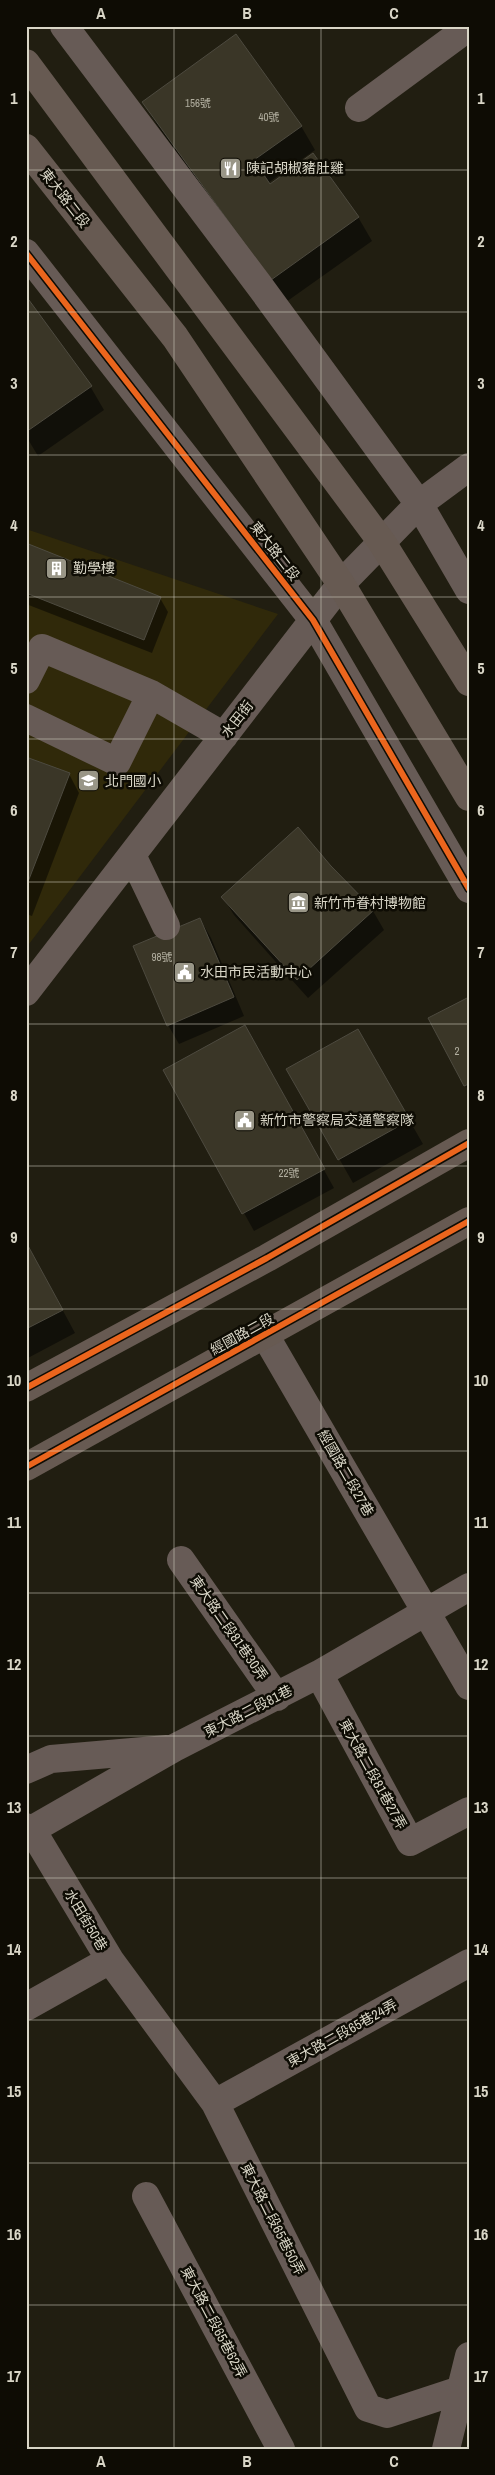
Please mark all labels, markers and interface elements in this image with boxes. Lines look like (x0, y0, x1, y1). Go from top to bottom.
text: A (96, 2, 106, 24)
text: B (242, 2, 252, 24)
text: C (389, 2, 399, 24)
text: 1 (10, 87, 18, 109)
text: 1 (477, 87, 485, 109)
house number: 156號 (185, 96, 211, 110)
house number: 40號 (258, 110, 280, 124)
restaurant icon: 陳記胡椒豬肚雞 (218, 156, 242, 180)
place label: 陳記胡椒豬肚雞 (246, 159, 344, 177)
street label: 東大路二段 (36, 165, 94, 231)
text: 2 (10, 230, 18, 252)
text: 2 (477, 230, 485, 252)
text: 3 (10, 372, 18, 394)
text: 3 (477, 372, 485, 394)
text: 4 (10, 514, 18, 536)
text: 4 (477, 514, 485, 536)
street label: 東大路二段 (246, 518, 304, 584)
building icon: 勤學樓 (45, 556, 69, 580)
place label: 勤學樓 (73, 559, 115, 577)
text: 5 (10, 657, 18, 679)
text: 5 (477, 657, 485, 679)
street label: 水田街 (217, 697, 257, 741)
school or university icon: 北門國小 (77, 769, 101, 793)
place label: 北門國小 (105, 772, 161, 790)
text: 6 (10, 799, 18, 821)
text: 6 (477, 799, 485, 821)
museum icon: 新竹市眷村博物館 (286, 891, 310, 915)
place label: 新竹市眷村博物館 (314, 894, 426, 912)
text: 7 (10, 941, 18, 963)
text: 7 (477, 941, 485, 963)
house number: 98號 (151, 950, 173, 964)
public building icon: 水田市民活動中心 (172, 960, 196, 984)
place label: 水田市民活動中心 (200, 963, 312, 981)
house number: 2 (454, 1044, 460, 1058)
text: 8 (10, 1084, 18, 1106)
text: 8 (477, 1084, 485, 1106)
public building icon: 新竹市警察局交通警察隊 (232, 1108, 256, 1132)
place label: 新竹市警察局交通警察隊 (260, 1111, 414, 1129)
house number: 22號 (278, 1166, 300, 1180)
text: 9 (10, 1226, 18, 1248)
text: 9 (477, 1226, 485, 1248)
street label: 經國路二段 (207, 1309, 277, 1359)
text: 10 (7, 1369, 21, 1391)
text: 10 (474, 1369, 488, 1391)
street label: 經國路二段27巷 (314, 1427, 378, 1519)
text: 11 (7, 1511, 22, 1533)
text: 11 (474, 1511, 489, 1533)
street label: 東大路二段81巷30弄 (186, 1572, 272, 1684)
text: 12 (7, 1653, 21, 1675)
text: 12 (474, 1653, 488, 1675)
street label: 東大路二段81巷 (201, 1681, 295, 1741)
street label: 東大路二段81巷27弄 (335, 1716, 411, 1832)
text: 13 (7, 1796, 21, 1818)
text: 13 (474, 1796, 488, 1818)
street label: 水田街50巷 (61, 1886, 111, 1954)
text: 14 (7, 1938, 22, 1960)
text: 14 (474, 1938, 489, 1960)
street label: 東大路二段65巷24弄 (284, 1995, 400, 2071)
text: 15 (7, 2080, 21, 2102)
text: 15 (474, 2080, 488, 2102)
street label: 東大路二段65巷50弄 (237, 2160, 309, 2278)
text: 16 (7, 2223, 21, 2245)
text: 16 (474, 2223, 488, 2245)
street label: 東大路二段65巷62弄 (177, 2263, 251, 2381)
text: 17 (7, 2365, 21, 2387)
text: 17 (474, 2365, 488, 2387)
text: A (96, 2450, 106, 2472)
text: B (242, 2450, 252, 2472)
text: C (389, 2450, 399, 2472)

